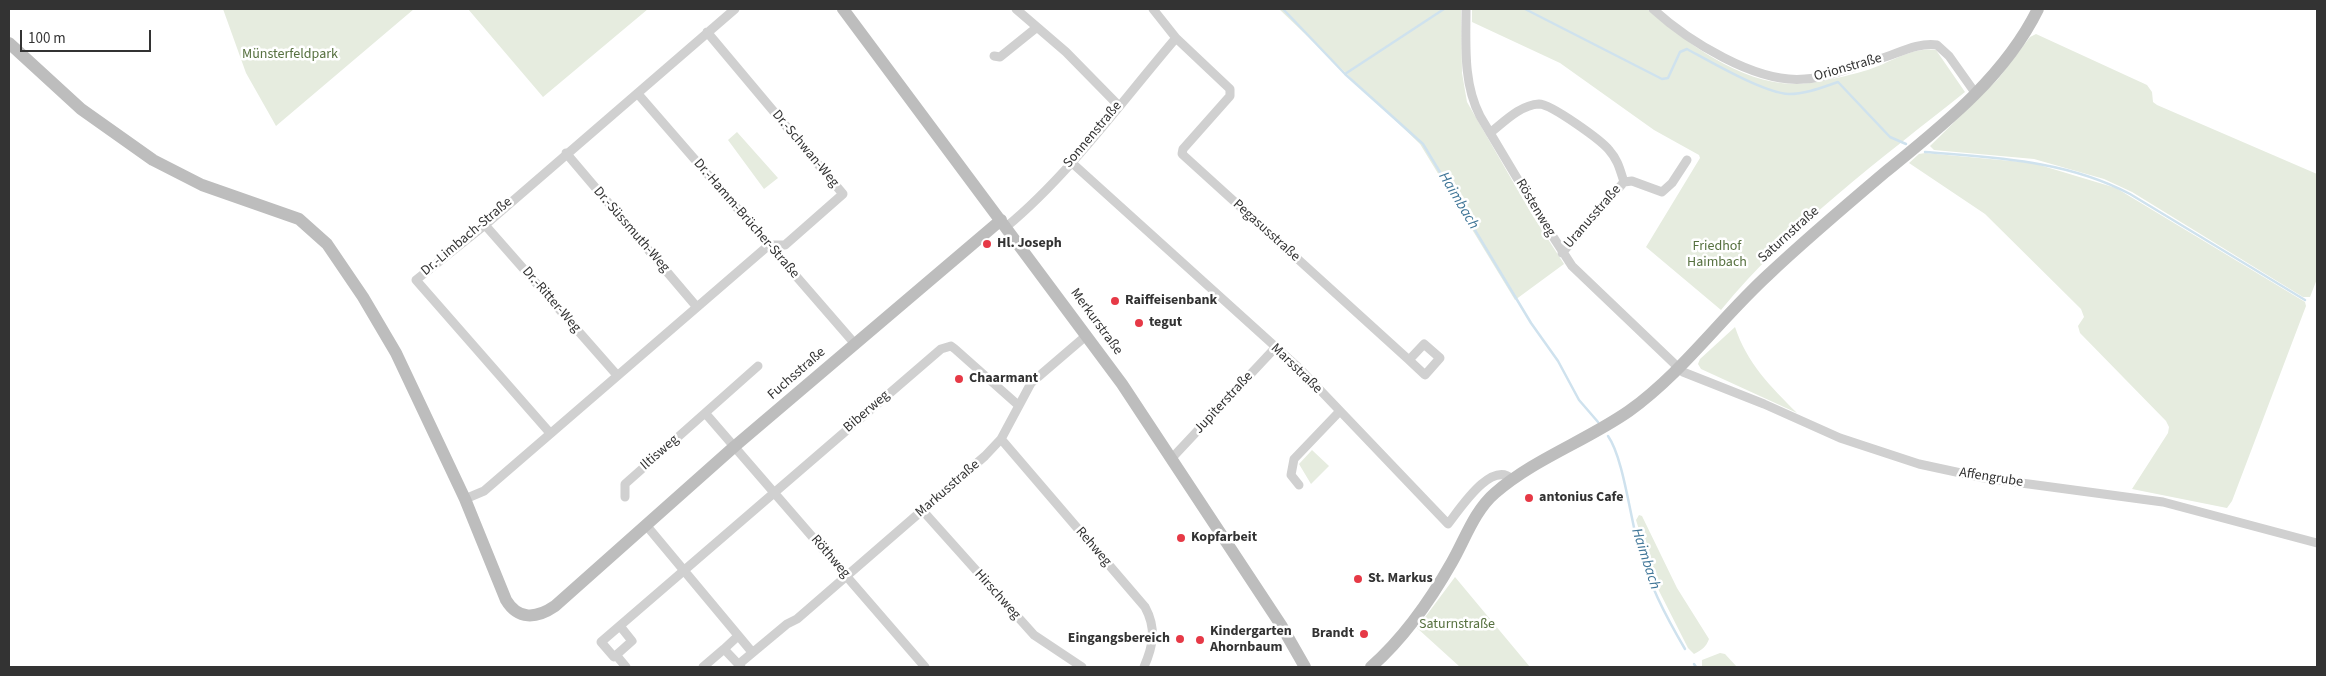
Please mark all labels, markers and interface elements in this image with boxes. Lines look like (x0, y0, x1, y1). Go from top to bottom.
scale bar (22, 20, 154, 52)
text: 100 m (28, 28, 66, 49)
park label: Münsterfeldpark (242, 47, 338, 63)
street label: Orionstraße (1812, 50, 1884, 86)
street label: Sonnenstraße (1060, 98, 1126, 172)
street label: Dr.-Schwan-Weg (768, 107, 842, 191)
street label: Dr.-Hamm-Brücher-Straße (689, 156, 803, 282)
water label: Haimbach (1434, 169, 1482, 233)
street label: Röstenweg (1511, 176, 1559, 240)
street label: Uranusstraße (1561, 182, 1625, 252)
street label: Dr.-Süssmuth-Weg (589, 184, 673, 276)
street label: Dr.-Limbach-Straße (418, 194, 516, 280)
street label: Pegasusstraße (1229, 196, 1303, 266)
street label: Saturnstraße (1755, 203, 1823, 267)
place label: Hl. Joseph (997, 236, 1062, 252)
marker: Hl. Joseph (981, 238, 993, 250)
park label: Friedhof Haimbach (1687, 239, 1747, 272)
street label: Dr.-Ritter-Weg (518, 264, 584, 336)
street label: Merkurstraße (1066, 285, 1126, 359)
place label: Raiffeisenbank (1125, 293, 1217, 309)
marker: Raiffeisenbank (1109, 295, 1121, 307)
place label: tegut (1149, 315, 1182, 331)
marker: tegut (1133, 317, 1145, 329)
street label: Marsstraße (1267, 340, 1325, 398)
street label: Fuchsstraße (765, 344, 829, 404)
street label: Jupiterstraße (1191, 368, 1257, 438)
place label: Chaarmant (969, 371, 1038, 387)
marker: Chaarmant (953, 373, 965, 385)
street label: Biberweg (841, 388, 893, 436)
street label: Iltisweg (637, 432, 683, 474)
street label: Markusstraße (913, 457, 983, 521)
street label: Affengrube (1958, 465, 2024, 491)
place label: antonius Cafe (1539, 490, 1624, 506)
marker: antonius Cafe (1523, 492, 1535, 504)
street label: Rehweg (1071, 524, 1115, 570)
water label: Haimbach (1627, 526, 1663, 592)
place label: Kopfarbeit (1191, 530, 1257, 546)
street label: Röthweg (807, 532, 853, 582)
marker: Kopfarbeit (1175, 532, 1187, 544)
street label: Hirschweg (970, 567, 1024, 623)
place label: St. Markus (1368, 571, 1433, 587)
marker: St. Markus (1352, 573, 1364, 585)
park label: Saturnstraße (1419, 617, 1495, 633)
place label: Kindergarten Ahornbaum (1210, 624, 1292, 656)
place label: Brandt (1312, 626, 1354, 642)
marker: Brandt (1358, 628, 1370, 640)
place label: Eingangsbereich (1068, 631, 1170, 647)
marker: Eingangsbereich (1174, 633, 1186, 645)
marker: Kindergarten Ahornbaum (1194, 634, 1206, 646)

